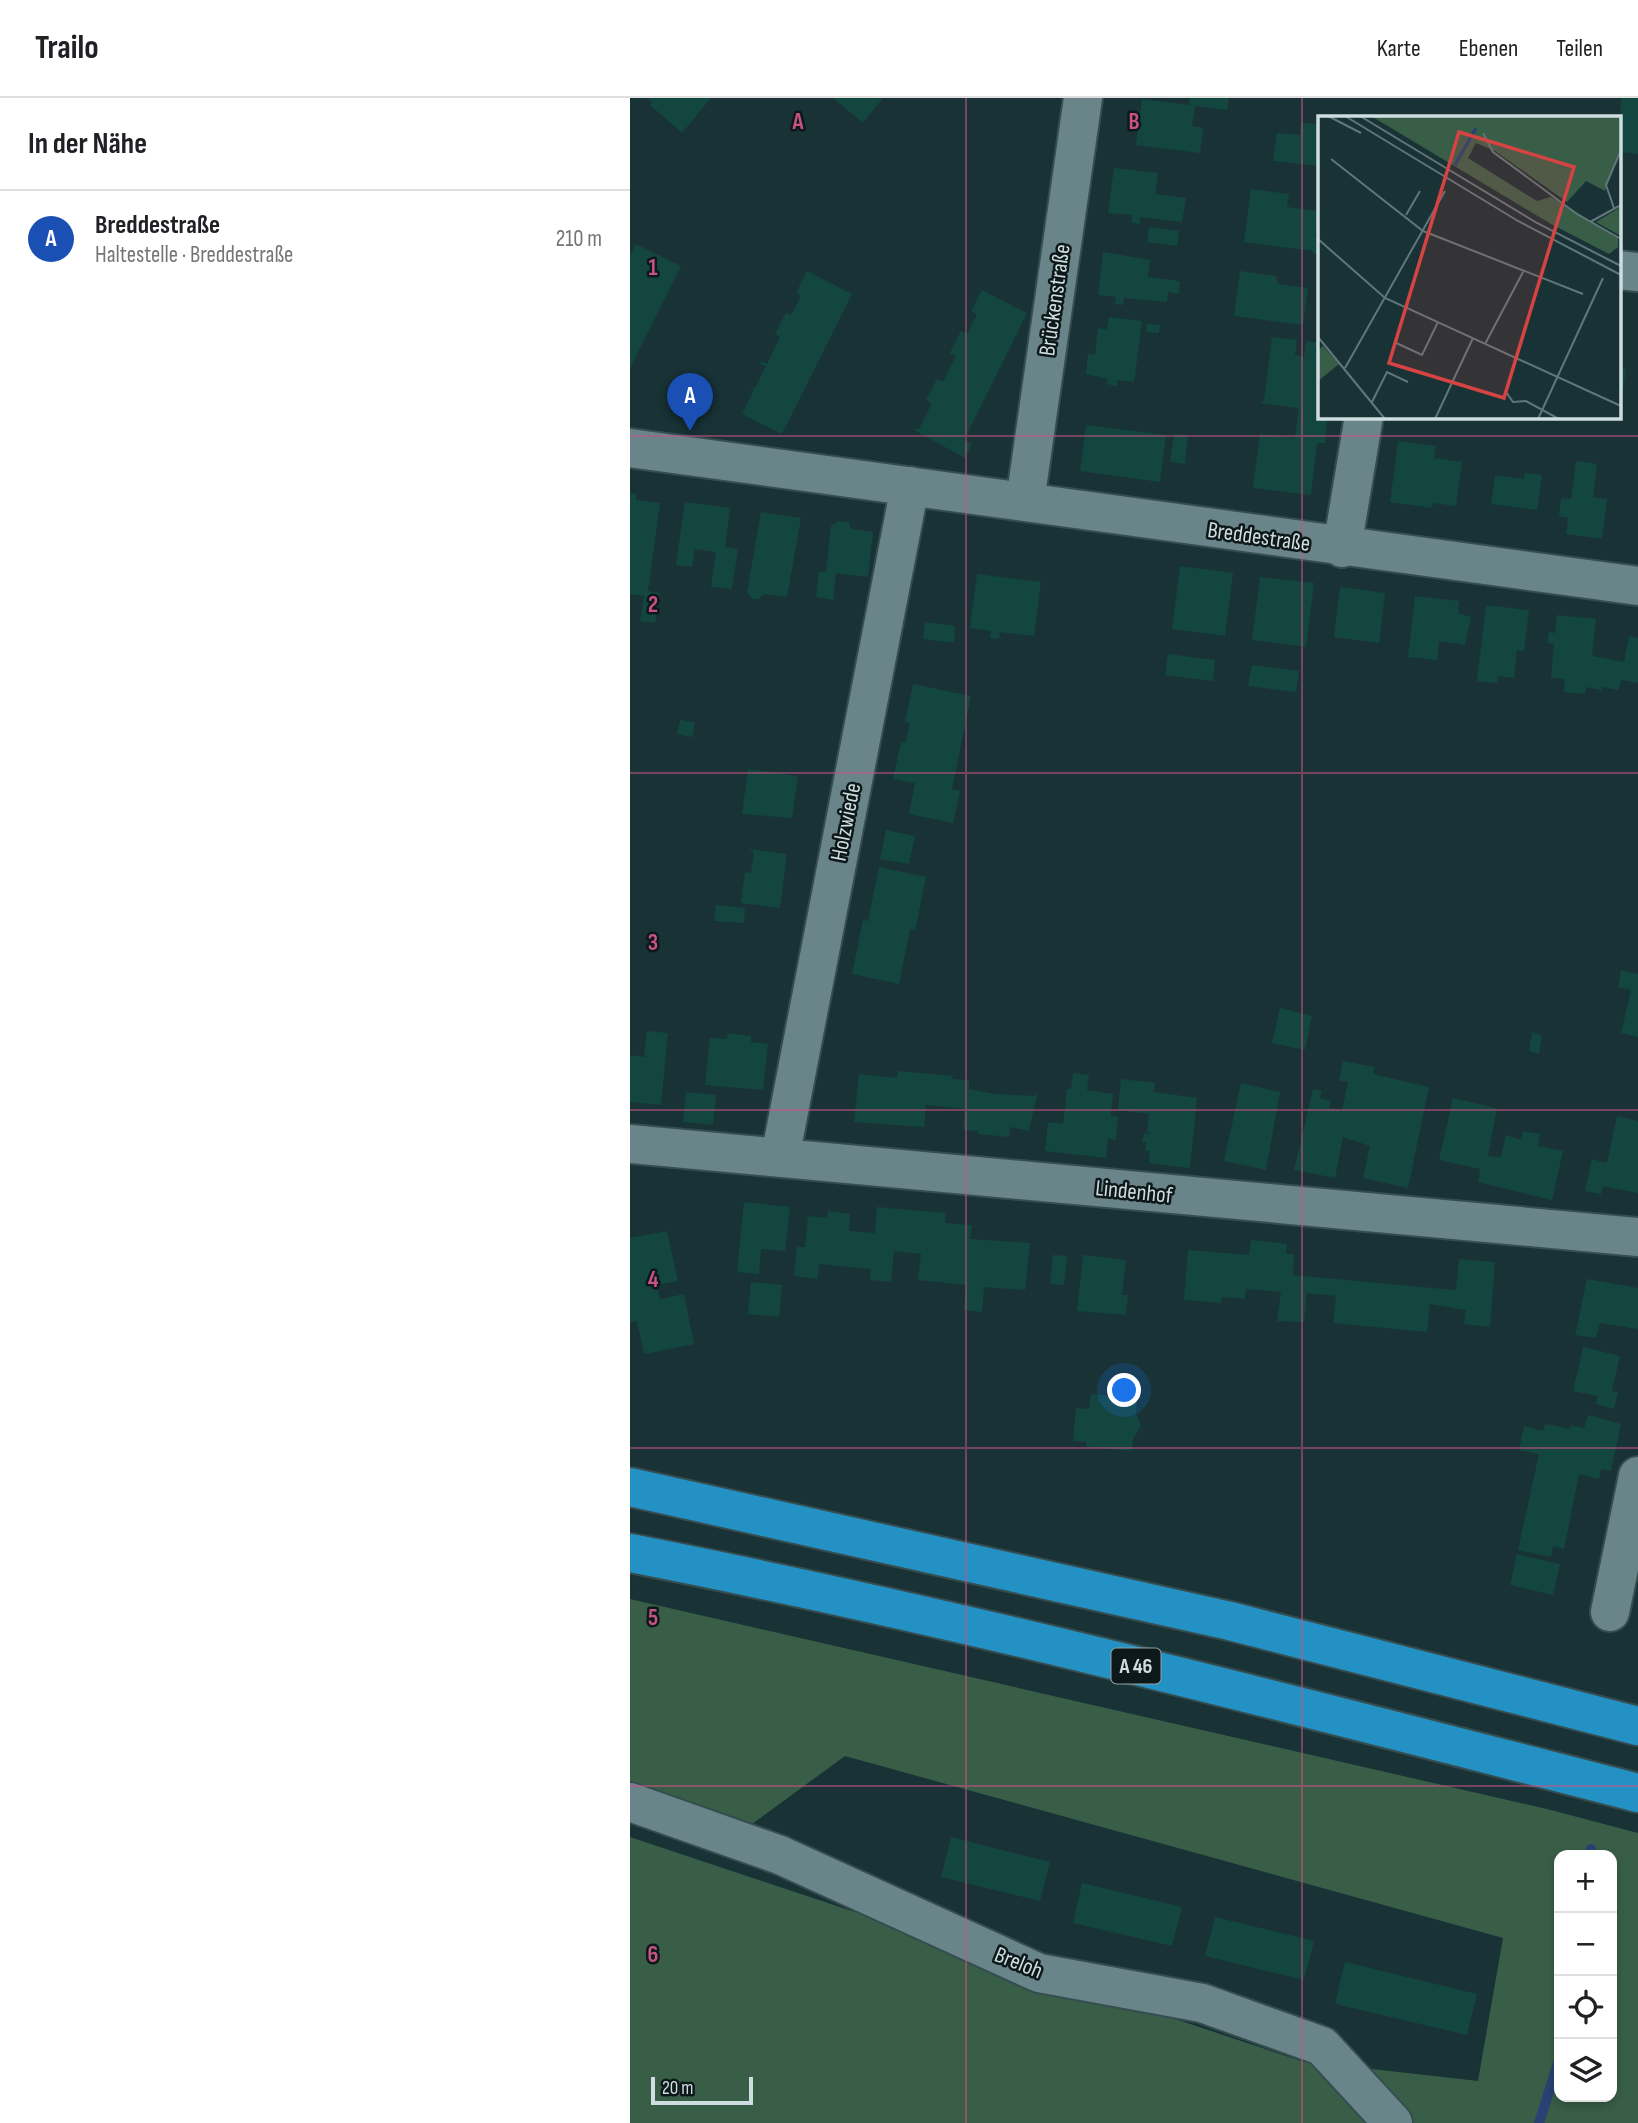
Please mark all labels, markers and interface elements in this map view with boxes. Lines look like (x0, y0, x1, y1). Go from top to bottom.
text: Trailo (35, 28, 99, 68)
text: Karte (1377, 34, 1421, 63)
text: Ebenen (1459, 34, 1518, 63)
text: Teilen (1556, 34, 1603, 63)
text: A (792, 108, 805, 136)
text: B (1129, 108, 1140, 136)
inset map (1318, 116, 1620, 418)
text: In der Nähe (28, 126, 147, 162)
text: Breddestraße (95, 210, 220, 241)
text: A (46, 225, 56, 253)
text: 210 m (556, 225, 602, 253)
text: Haltestelle · Breddestraße (95, 241, 293, 269)
street label: Brückenstraße (1033, 243, 1077, 358)
text: 1 (648, 254, 658, 282)
pin: A (667, 373, 713, 431)
street label: Breddestraße (1206, 516, 1312, 558)
text: 2 (648, 591, 658, 619)
street label: Holzwiede (825, 781, 867, 864)
text: 3 (648, 929, 658, 957)
street label: Lindenhof (1094, 1174, 1174, 1210)
text: 4 (648, 1266, 659, 1294)
your location (1107, 1373, 1141, 1407)
text: 5 (648, 1604, 658, 1632)
road number: A 46 (1112, 1648, 1160, 1684)
map controls (1554, 1850, 1617, 2102)
button: + (1554, 1850, 1617, 1913)
button: − (1554, 1913, 1617, 1976)
text: 6 (648, 1941, 658, 1969)
street label: Breloh (990, 1941, 1047, 1985)
button: locate (1554, 1976, 1617, 2039)
button: layers (1554, 2039, 1617, 2102)
scale bar (651, 2074, 752, 2106)
text: 20 m (662, 2077, 694, 2100)

